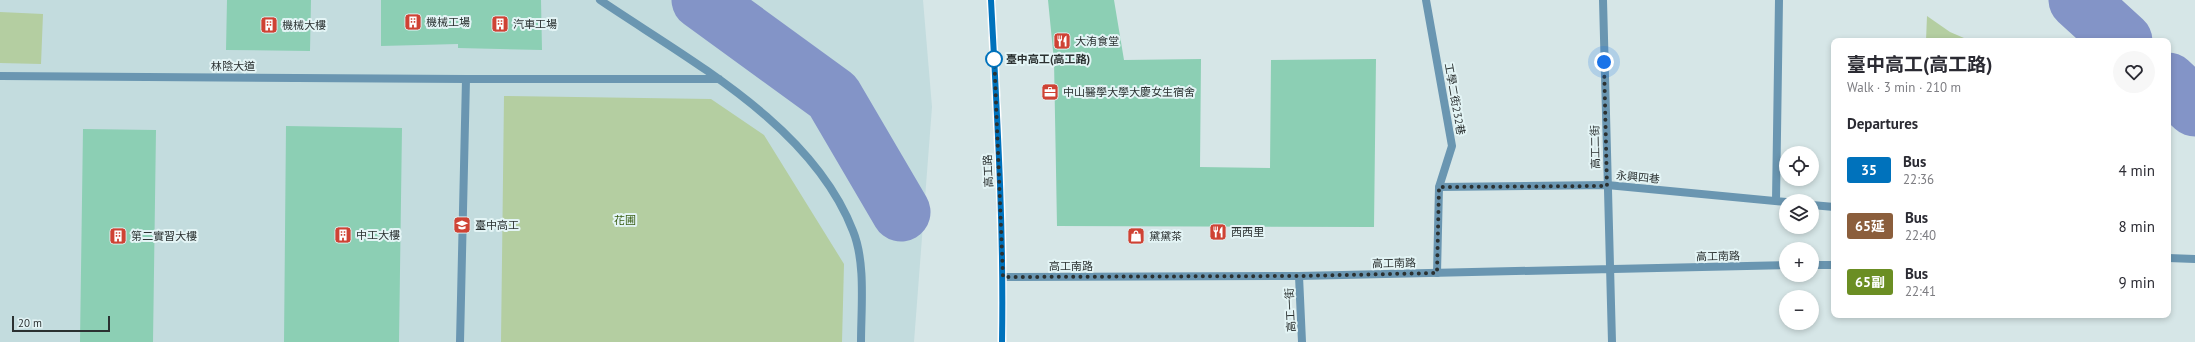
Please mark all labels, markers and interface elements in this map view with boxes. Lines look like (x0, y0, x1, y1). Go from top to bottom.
building icon: 機械工場 (403, 12, 423, 32)
building icon: 汽車工場 (490, 14, 510, 34)
building icon: 機械大樓 (259, 15, 279, 35)
place label: 機械工場 (426, 15, 470, 29)
place label: 汽車工場 (513, 17, 557, 31)
place label: 機械大樓 (282, 18, 326, 32)
restaurant icon: 大洧食堂 (1052, 31, 1072, 51)
place label: 大洧食堂 (1075, 34, 1119, 48)
marker: 臺中高工(高工路) (985, 50, 1003, 68)
button: heart (2113, 51, 2155, 93)
place label: 臺中高工(高工路) (1006, 52, 1090, 66)
your location (1594, 52, 1614, 72)
text: 臺中高工(高工路) (1847, 52, 1992, 76)
street label: 林陰大道 (211, 59, 255, 73)
street label: 工學二街232巷 (1442, 62, 1468, 136)
text: Walk · 3 min · 210 m (1847, 79, 1961, 96)
office icon: 中山醫學大學大慶女生宿舍 (1040, 82, 1060, 102)
place label: 中山醫學大學大慶女生宿舍 (1063, 85, 1195, 99)
text: Departures (1847, 114, 1918, 133)
street label: 高工二街 (1588, 125, 1602, 169)
map controls (1779, 146, 1819, 330)
button: locate (1779, 146, 1819, 186)
text: Bus (1903, 152, 1926, 171)
street label: 高工路 (980, 154, 996, 188)
text: 35 (1861, 161, 1877, 179)
text: 4 min (2118, 161, 2155, 180)
street label: 永興四巷 (1615, 168, 1661, 186)
text: 22:36 (1903, 171, 1934, 188)
button: layers (1779, 194, 1819, 234)
text: Bus (1905, 208, 1928, 227)
park label: 花圃 (614, 213, 636, 227)
school or university icon: 臺中高工 (452, 215, 472, 235)
text: 65延 (1855, 217, 1885, 235)
text: 8 min (2118, 217, 2155, 236)
place label: 臺中高工 (475, 218, 519, 232)
restaurant icon: 西西里 (1208, 222, 1228, 242)
building icon: 中工大樓 (333, 225, 353, 245)
place label: 西西里 (1231, 225, 1264, 239)
building icon: 第二實習大樓 (108, 226, 128, 246)
shop icon: 黛黛茶 (1126, 226, 1146, 246)
text: 22:40 (1905, 227, 1936, 244)
place label: 中工大樓 (356, 228, 400, 242)
place label: 第二實習大樓 (131, 229, 197, 243)
place label: 黛黛茶 (1149, 229, 1182, 243)
button: + (1779, 242, 1819, 282)
street label: 高工南路 (1696, 249, 1740, 263)
street label: 高工南路 (1372, 256, 1416, 270)
street label: 高工南路 (1049, 259, 1093, 273)
text: Bus (1905, 264, 1928, 283)
text: 65副 (1855, 273, 1885, 291)
text: 9 min (2118, 273, 2155, 292)
text: 22:41 (1905, 283, 1936, 300)
street label: 高工一街 (1282, 288, 1298, 332)
button: − (1779, 290, 1819, 330)
scale bar (12, 314, 110, 333)
text: 20 m (18, 316, 42, 330)

